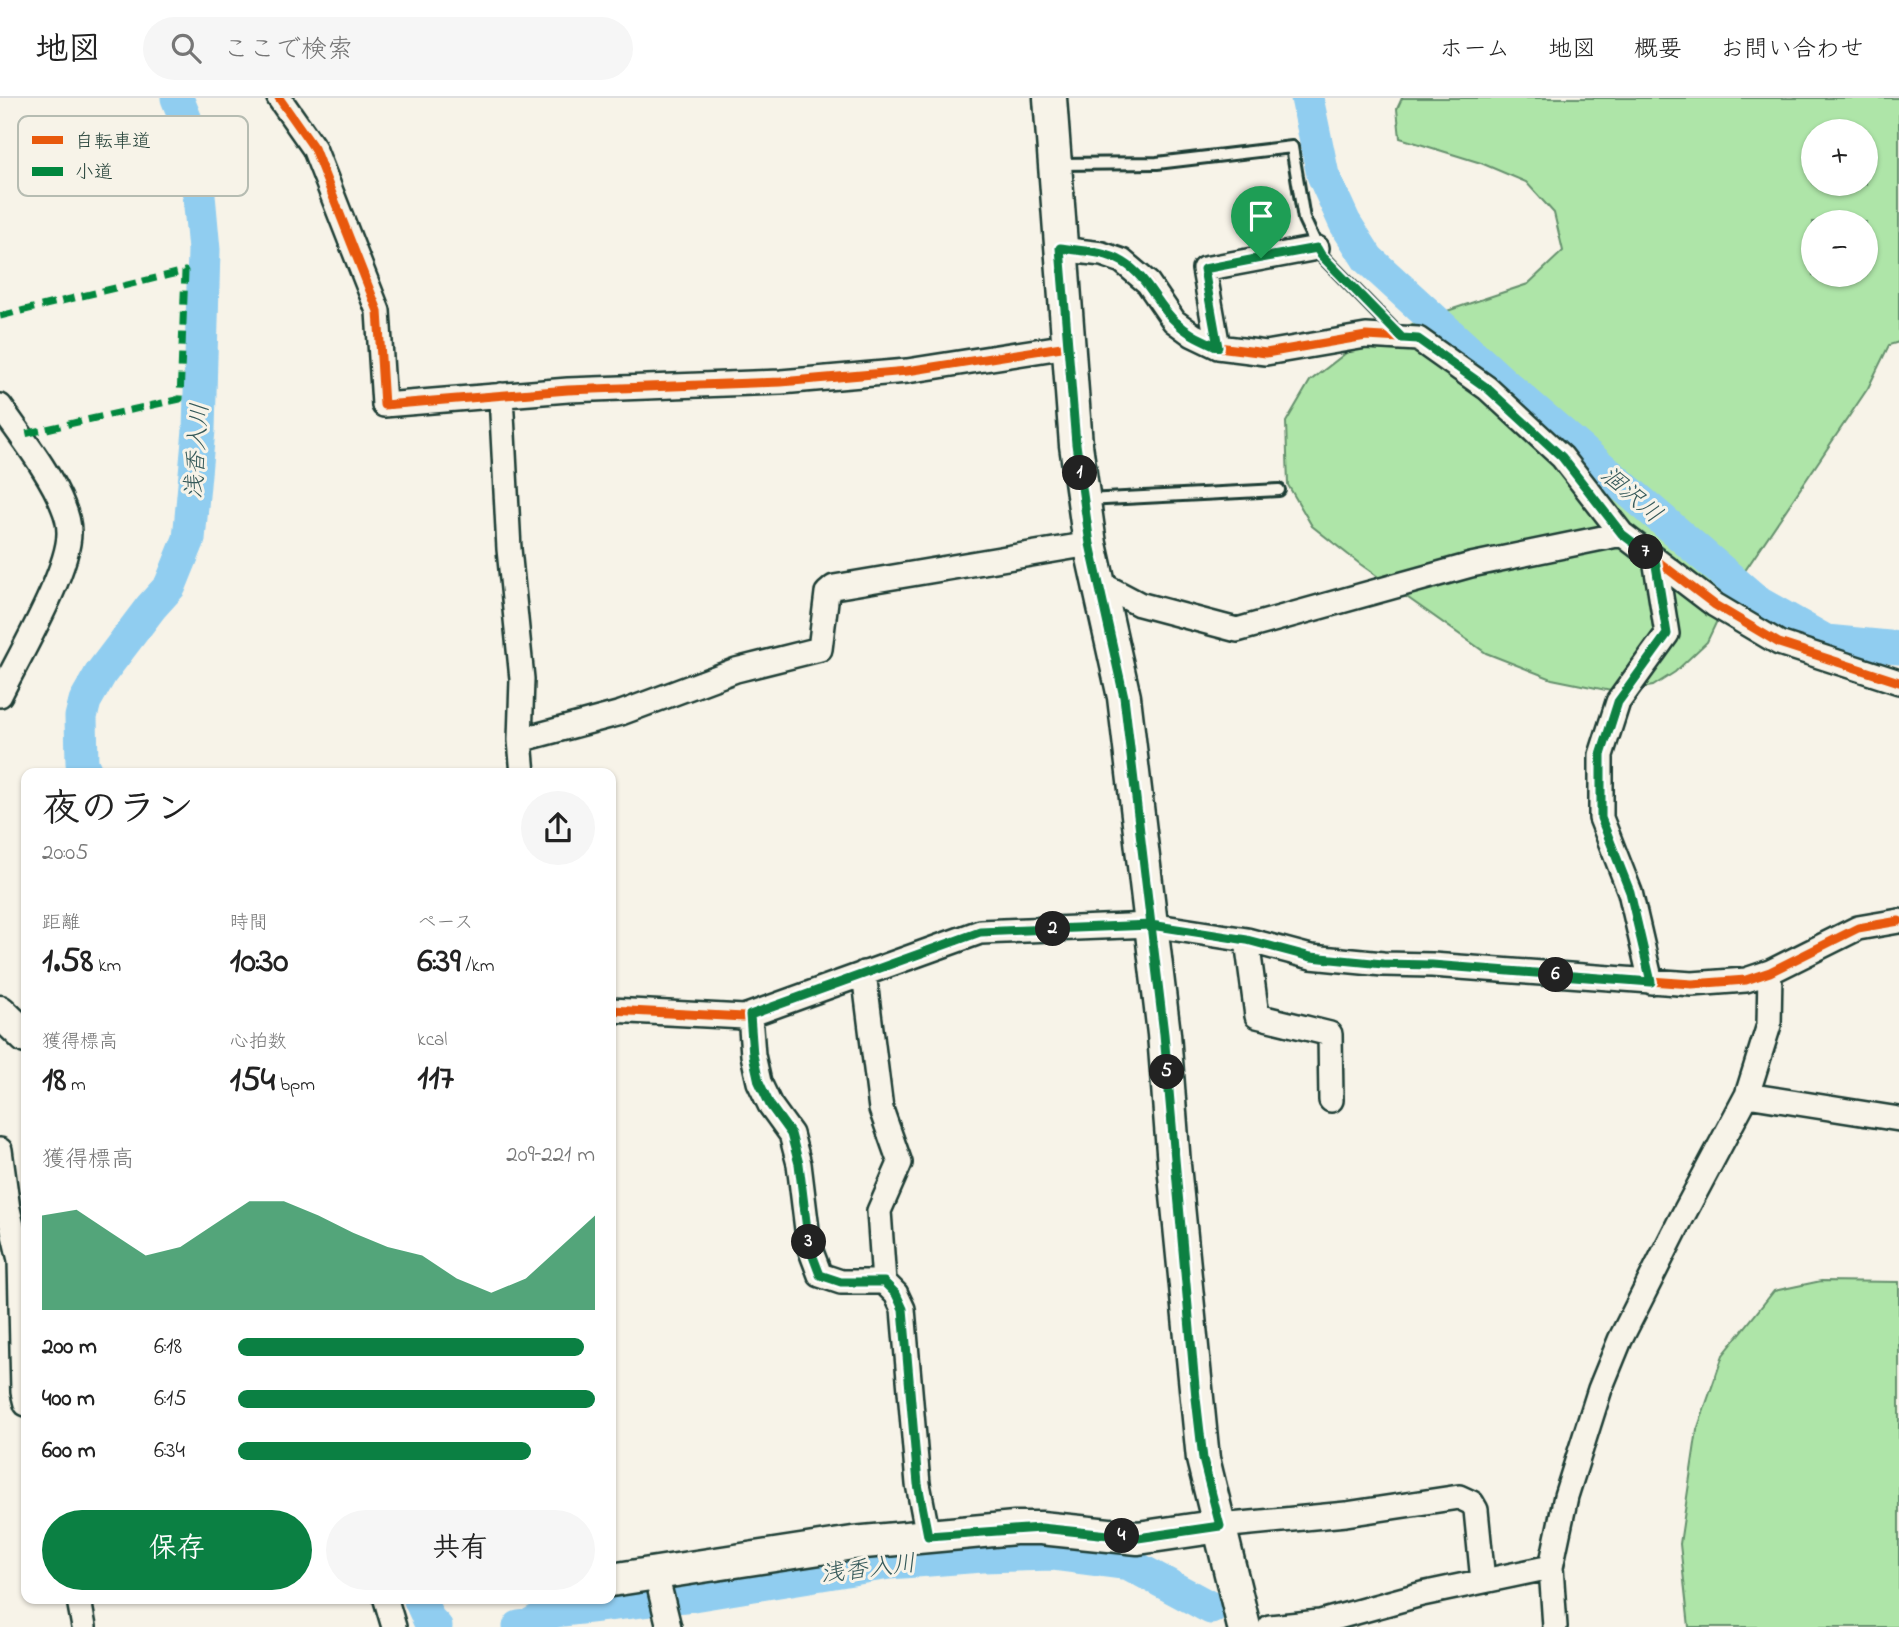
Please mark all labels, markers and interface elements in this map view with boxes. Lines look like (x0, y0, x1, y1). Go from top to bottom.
search box (143, 17, 633, 80)
text: 地図 (35, 27, 101, 75)
icon: search (167, 29, 205, 67)
text: ここで検索 (223, 32, 353, 70)
text: ホーム (1439, 33, 1510, 68)
text: 地図 (1548, 33, 1596, 68)
text: 概要 (1634, 33, 1682, 68)
text: お問い合わせ (1720, 33, 1864, 68)
legend (18, 116, 248, 196)
map controls (1801, 119, 1878, 287)
button: + (1801, 119, 1878, 196)
text: 自転車道 (75, 129, 151, 156)
text: 小道 (75, 160, 113, 187)
pin (1231, 186, 1291, 258)
icon: arrive (1242, 197, 1280, 235)
button: − (1801, 210, 1878, 287)
water label: 浅香入川 (178, 402, 219, 500)
pin: 1 (1062, 456, 1098, 490)
text: 1 (1076, 459, 1083, 486)
water label: 涸沢川 (1592, 459, 1669, 533)
pin: 7 (1628, 534, 1664, 570)
text: 7 (1642, 538, 1649, 565)
text: 夜のラン (42, 783, 194, 839)
button: share (521, 791, 595, 865)
text: 20:05 (42, 837, 88, 870)
text: 距離 (42, 910, 80, 937)
text: 時間 (230, 910, 268, 937)
text: ペース (417, 910, 473, 937)
pin: 2 (1036, 912, 1070, 946)
text: 2 (1048, 915, 1057, 942)
text: 1.58 (42, 937, 93, 988)
text: 10:30 (230, 937, 288, 988)
text: 6:39 (417, 937, 461, 988)
text: km (93, 953, 121, 980)
text: /km (461, 953, 494, 980)
pin: 6 (1538, 958, 1574, 992)
text: 6 (1551, 961, 1560, 988)
text: kcal (417, 1027, 448, 1054)
text: 獲得標高 (42, 1029, 118, 1056)
text: 心拍数 (230, 1029, 287, 1056)
text: 117 (417, 1054, 454, 1105)
pin: 5 (1150, 1054, 1184, 1090)
text: 18 (42, 1056, 66, 1107)
text: 154 (230, 1056, 275, 1107)
text: 5 (1161, 1058, 1172, 1085)
text: m (66, 1072, 86, 1099)
text: bpm (275, 1072, 315, 1099)
text: 209–221 m (506, 1139, 595, 1172)
text: 獲得標高 (42, 1144, 134, 1177)
pin: 3 (792, 1224, 826, 1260)
text: 3 (805, 1228, 812, 1255)
text: 200 m (42, 1331, 97, 1364)
text: 6:18 (154, 1331, 182, 1364)
text: 400 m (42, 1383, 95, 1416)
text: 6:15 (154, 1383, 187, 1416)
text: 600 m (42, 1435, 96, 1468)
text: 6:34 (154, 1435, 185, 1468)
button: 保存 (42, 1510, 312, 1590)
button: 共有 (326, 1510, 595, 1590)
pin: 4 (1104, 1518, 1140, 1554)
text: 4 (1118, 1522, 1125, 1549)
water label: 浅香入川 (819, 1547, 918, 1594)

